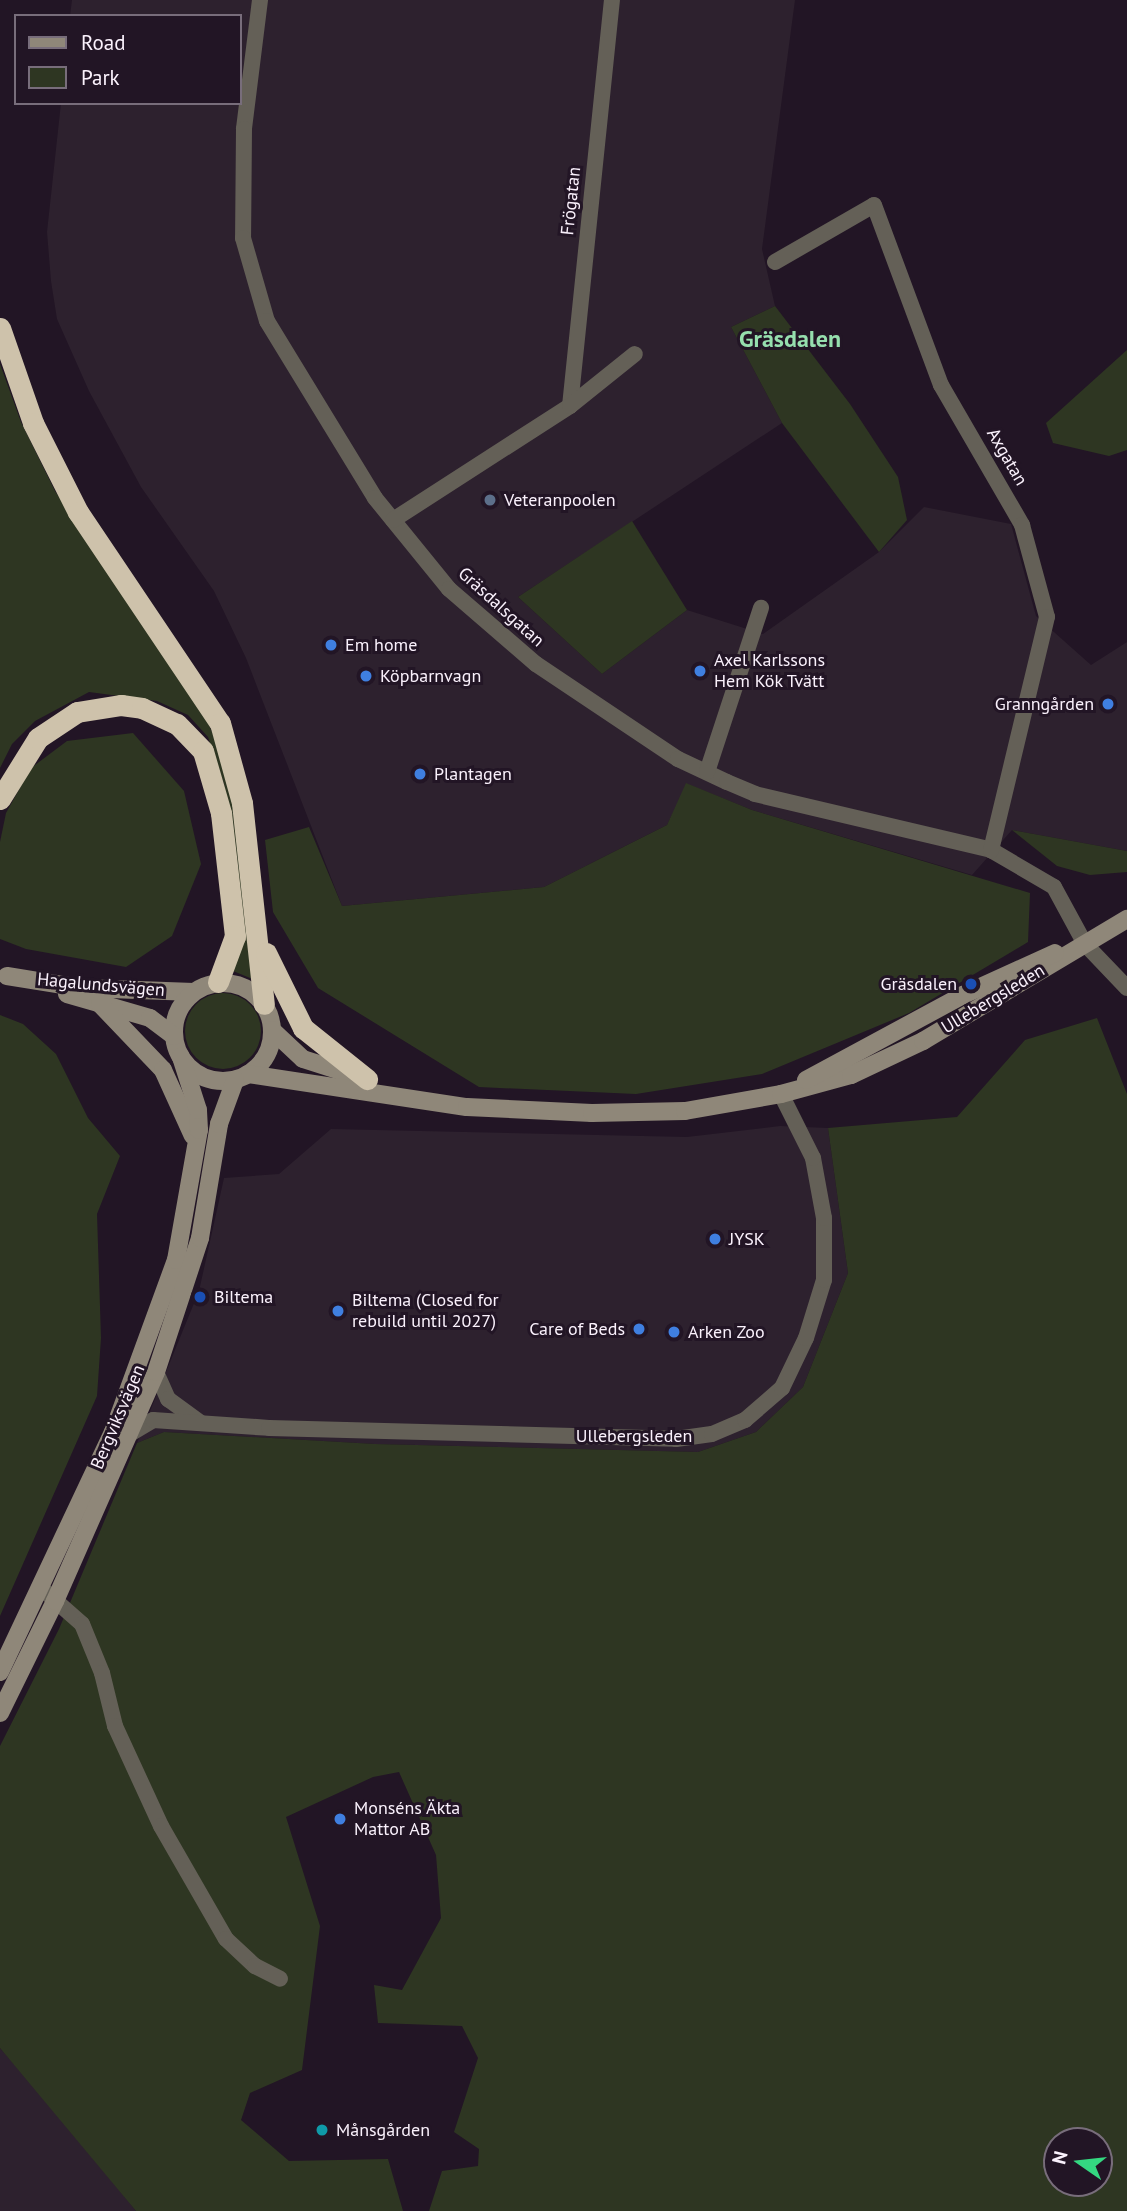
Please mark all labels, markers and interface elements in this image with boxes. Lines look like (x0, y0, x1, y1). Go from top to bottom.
legend (14, 14, 242, 105)
text: Road (81, 29, 125, 56)
text: Park (81, 64, 120, 91)
street label: Frögatan (557, 166, 585, 236)
district label: Gräsdalen (739, 325, 841, 353)
street label: Axgatan (982, 425, 1032, 489)
place label: Veteranpoolen (504, 489, 616, 511)
marker: Veteranpoolen (482, 492, 498, 508)
street label: Gräsdalsgatan (453, 563, 549, 651)
place label: Em home (345, 634, 417, 656)
marker: Em home (323, 637, 339, 653)
place label: Axel Karlssons Hem Kök Tvätt (714, 650, 825, 692)
marker: Axel Karlssons Hem Kök Tvätt (692, 663, 708, 679)
place label: Köpbarnvagn (380, 665, 481, 687)
marker: Köpbarnvagn (358, 668, 374, 684)
place label: Granngården (995, 693, 1094, 715)
marker: Granngården (1100, 696, 1116, 712)
place label: Plantagen (434, 763, 512, 785)
marker: Plantagen (412, 766, 428, 782)
street label: Ullebergsleden (937, 960, 1049, 1038)
street label: Hagalundsvägen (36, 969, 166, 1001)
place label: Gräsdalen (881, 973, 957, 995)
marker: Gräsdalen (963, 976, 979, 992)
place label: JYSK (729, 1228, 765, 1250)
marker: JYSK (707, 1231, 723, 1247)
place label: Biltema (214, 1286, 273, 1308)
marker: Biltema (192, 1289, 208, 1305)
place label: Biltema (Closed for rebuild until 2027) (352, 1290, 499, 1332)
marker: Biltema (Closed for rebuild until 2027) (330, 1303, 346, 1319)
place label: Care of Beds (529, 1318, 625, 1340)
marker: Care of Beds (631, 1321, 647, 1337)
place label: Arken Zoo (688, 1321, 765, 1343)
marker: Arken Zoo (666, 1324, 682, 1340)
street label: Bergviksvägen (86, 1362, 150, 1472)
street label: Ullebergsleden (576, 1425, 692, 1447)
place label: Monséns Äkta Mattor AB (354, 1798, 461, 1840)
marker: Monséns Äkta Mattor AB (332, 1811, 348, 1827)
place label: Månsgården (336, 2119, 430, 2141)
marker: Månsgården (314, 2122, 330, 2138)
north arrow (1043, 2127, 1113, 2197)
text: N (1046, 2148, 1073, 2166)

